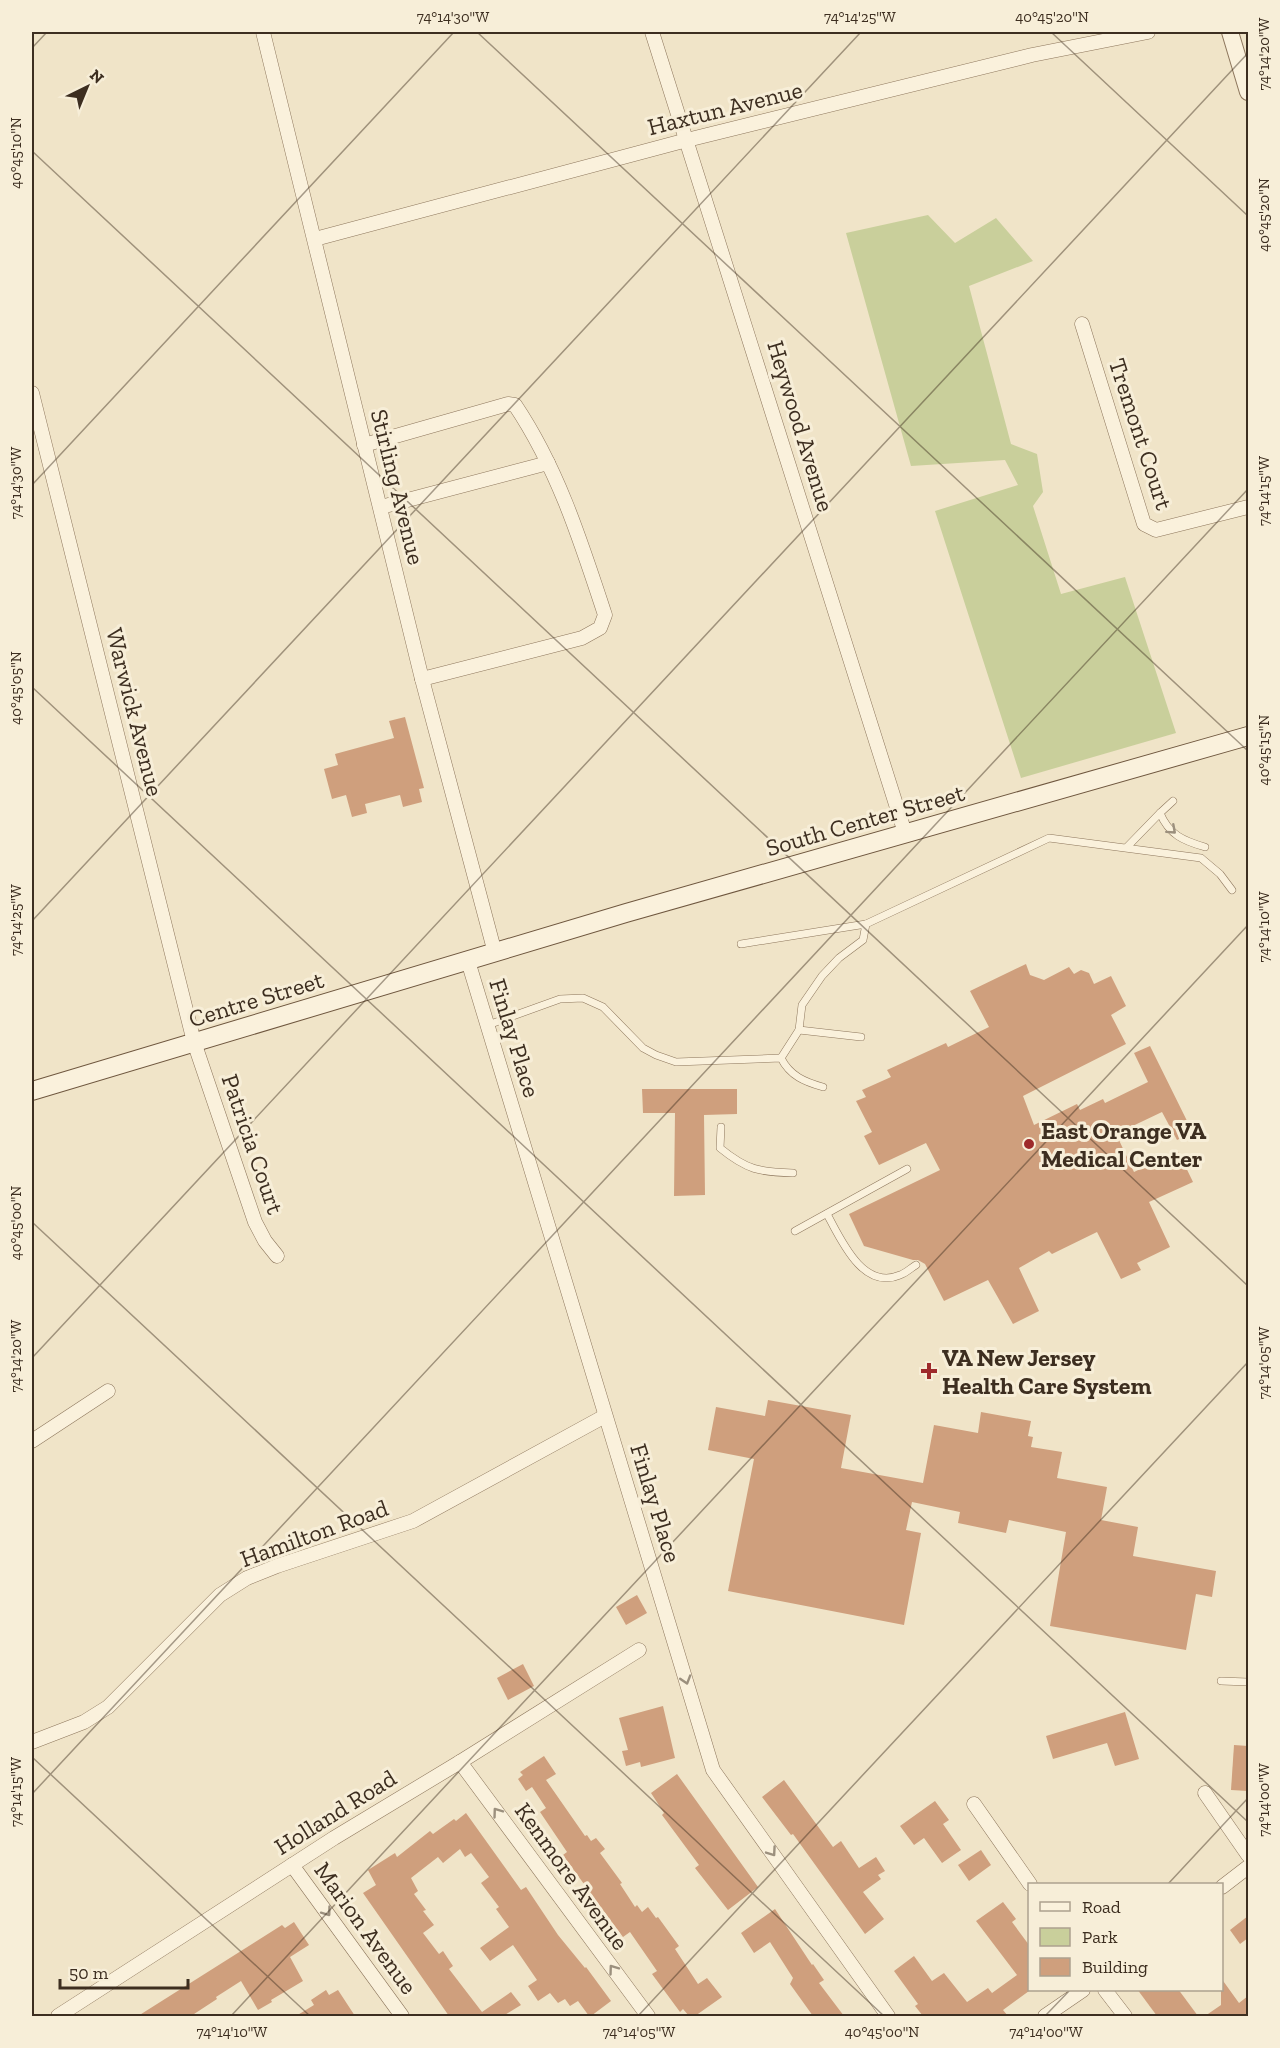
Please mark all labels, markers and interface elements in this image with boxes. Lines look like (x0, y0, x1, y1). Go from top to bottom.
text: 74°14'30"W (417, 8, 489, 26)
text: 74°14'25"W (824, 8, 896, 26)
text: 40°45'20"N (1015, 8, 1089, 26)
text: 74°14'20"W (1255, 18, 1273, 90)
north arrow (57, 57, 117, 117)
text: N (86, 65, 108, 87)
street label: Haxtun Avenue (645, 75, 805, 141)
text: 40°45'10"N (7, 117, 25, 189)
text: 40°45'20"N (1255, 178, 1273, 252)
street label: Heywood Avenue (761, 337, 841, 515)
street label: Tremont Court (1103, 355, 1179, 513)
street label: Stirling Avenue (365, 406, 431, 568)
text: 74°14'30"W (7, 447, 25, 519)
text: 74°14'15"W (1255, 456, 1273, 526)
street label: Warwick Avenue (100, 625, 170, 799)
text: 40°45'05"N (7, 651, 25, 725)
text: 40°45'15"N (1255, 715, 1273, 785)
street label: South Center Street (762, 778, 968, 862)
one-way arrow (1165, 823, 1176, 834)
text: 74°14'25"W (7, 884, 25, 956)
text: 74°14'10"W (1255, 892, 1273, 962)
street label: Centre Street (185, 965, 327, 1033)
street label: Finlay Place (483, 975, 547, 1101)
street label: Patricia Court (216, 1070, 291, 1218)
place label: East Orange VA Medical Center (1041, 1116, 1207, 1173)
marker: East Orange VA Medical Center (1022, 1137, 1036, 1151)
text: 40°45'00"N (7, 1186, 25, 1260)
text: 74°14'20"W (7, 1320, 25, 1392)
text: 74°14'05"W (1255, 1327, 1273, 1399)
place label: VA New Jersey Health Care System (942, 1343, 1151, 1400)
marker: VA New Jersey Health Care System (920, 1362, 938, 1380)
street label: Finlay Place (624, 1440, 688, 1566)
street label: Hamilton Road (236, 1493, 392, 1573)
one-way arrow (679, 1674, 691, 1685)
text: 74°14'15"W (7, 1757, 25, 1827)
street label: Holland Road (269, 1763, 401, 1861)
text: 74°14'00"W (1255, 1763, 1273, 1837)
street label: Kenmore Avenue (509, 1797, 635, 1955)
one-way arrow (493, 1808, 504, 1819)
one-way arrow (765, 1846, 776, 1857)
street label: Marion Avenue (308, 1856, 424, 2000)
legend (1028, 1883, 1223, 1991)
text: Road (1082, 1896, 1121, 1918)
one-way arrow (320, 1906, 331, 1917)
text: Park (1082, 1926, 1118, 1948)
scale bar (60, 1952, 188, 1990)
text: Building (1082, 1956, 1148, 1978)
text: 50 m (69, 1962, 109, 1984)
one-way arrow (609, 1965, 620, 1976)
text: 74°14'10"W (197, 2023, 267, 2041)
text: 74°14'05"W (603, 2023, 675, 2041)
text: 40°45'00"N (845, 2023, 919, 2041)
text: 74°14'00"W (1009, 2023, 1083, 2041)

